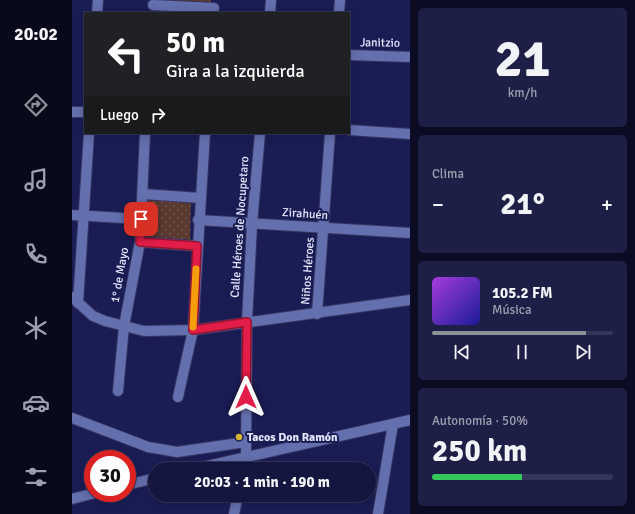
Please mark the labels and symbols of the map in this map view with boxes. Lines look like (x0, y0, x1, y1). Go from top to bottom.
street label: Janitzio (360, 35, 400, 51)
street label: Calle Héroes de Nocupetaro (228, 156, 252, 298)
pin (124, 202, 158, 236)
street label: Zirahuén (282, 205, 328, 223)
street label: Niños Héroes (298, 237, 318, 305)
street label: 1° de Mayo (108, 246, 132, 304)
position arrow (225, 376, 267, 418)
place label: Tacos Don Ramón (247, 430, 338, 445)
marker: Tacos Don Ramón (234, 432, 244, 442)
speed limit sign: 30 (84, 450, 136, 502)

